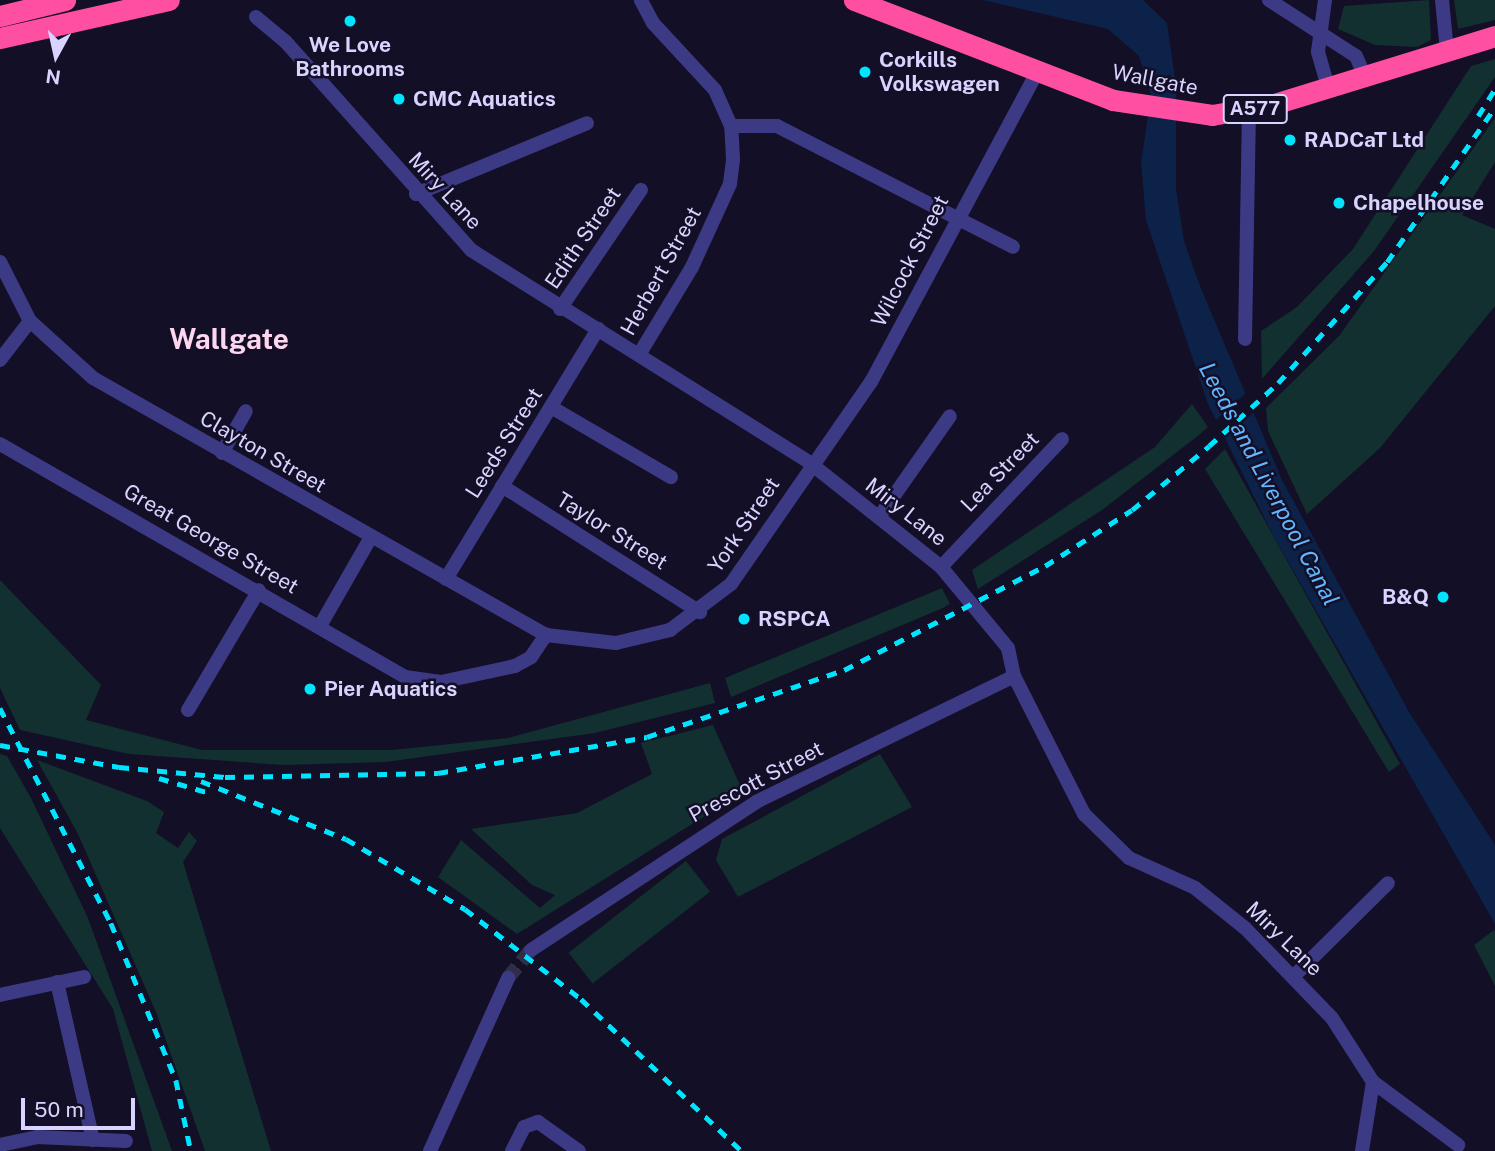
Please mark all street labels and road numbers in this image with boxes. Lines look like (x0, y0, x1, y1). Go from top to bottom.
street label: Wallgate (1110, 59, 1200, 101)
road number: A577 (1222, 94, 1288, 124)
street label: Miry Lane (403, 147, 487, 235)
street label: Edith Street (540, 182, 626, 294)
street label: Wilcock Street (866, 191, 954, 331)
street label: Herbert Street (615, 202, 707, 340)
street label: Leeds Street (460, 383, 548, 503)
street label: Clayton Street (195, 406, 331, 498)
street label: Lea Street (956, 427, 1044, 517)
street label: York Street (703, 472, 785, 578)
street label: Miry Lane (860, 472, 952, 552)
street label: Great George Street (119, 479, 303, 599)
street label: Taylor Street (552, 487, 672, 575)
street label: Prescott Street (685, 736, 827, 828)
street label: Miry Lane (1241, 897, 1327, 981)

